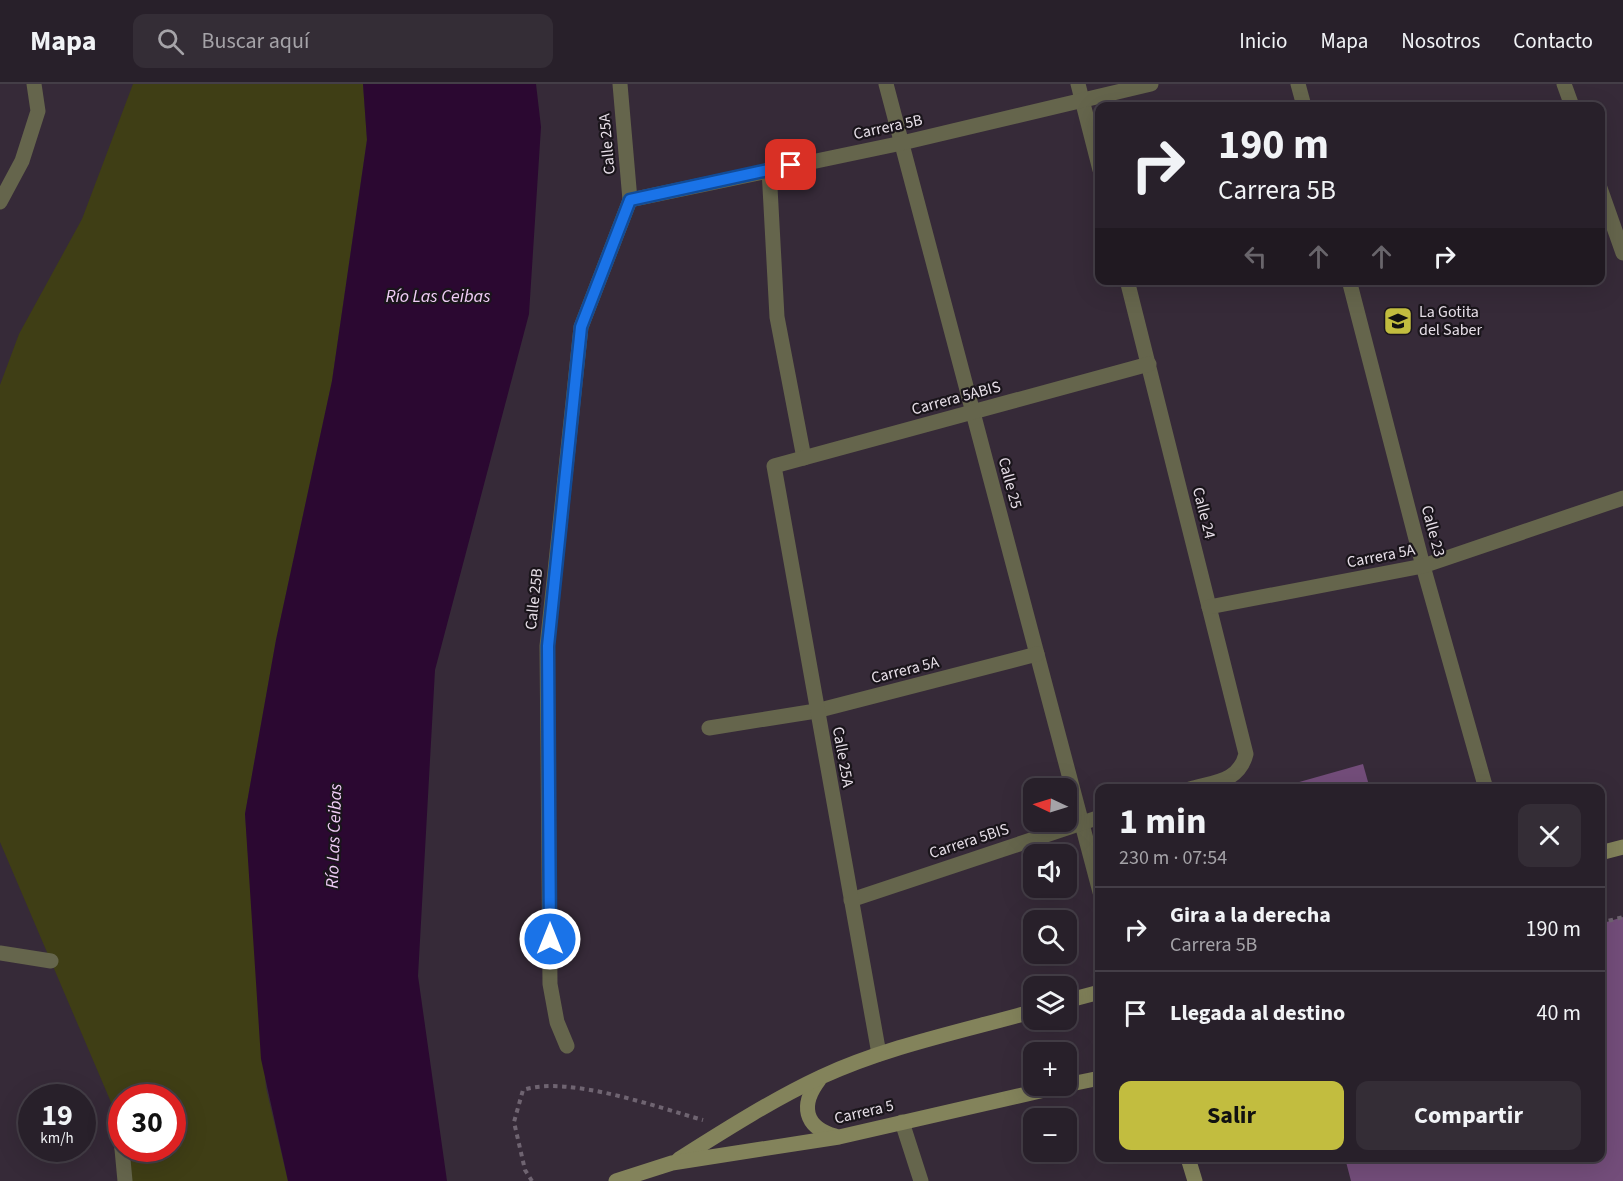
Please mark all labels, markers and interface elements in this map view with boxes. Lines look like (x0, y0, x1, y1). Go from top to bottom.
search box (133, 14, 553, 68)
text: Mapa (30, 21, 97, 61)
icon: search (154, 25, 187, 58)
text: Buscar aquí (202, 25, 309, 57)
text: Inicio (1239, 26, 1287, 56)
text: Mapa (1320, 26, 1368, 56)
text: Nosotros (1401, 26, 1480, 56)
text: Contacto (1513, 26, 1593, 56)
street label: Carrera 5B (852, 109, 924, 145)
street label: Calle 25A (593, 112, 621, 175)
text: 190 m (1218, 115, 1329, 175)
icon: right (1119, 126, 1197, 204)
pin (765, 139, 816, 190)
icon: arrive (774, 148, 807, 181)
text: Carrera 5B (1218, 171, 1336, 210)
icon: left (1239, 240, 1272, 273)
icon: ahead (1302, 240, 1335, 273)
icon: ahead (1365, 240, 1398, 273)
icon: right (1428, 240, 1461, 273)
water label: Río Las Ceibas (386, 284, 491, 309)
place label: La Gotita del Saber (1419, 301, 1482, 341)
school or university icon: La Gotita del Saber (1382, 305, 1414, 337)
street label: Carrera 5ABIS (909, 376, 1003, 420)
street label: Calle 25 (993, 455, 1027, 511)
street label: Calle 24 (1187, 485, 1221, 541)
street label: Calle 23 (1416, 503, 1450, 559)
street label: Carrera 5A (1345, 539, 1417, 573)
street label: Calle 25B (520, 567, 548, 631)
street label: Carrera 5A (869, 651, 942, 689)
street label: Calle 25A (827, 725, 859, 789)
north arrow (1023, 778, 1077, 832)
map controls (1023, 778, 1077, 1162)
water label: Río Las Ceibas (320, 783, 348, 889)
text: 1 min (1119, 796, 1207, 847)
button: close (1518, 804, 1581, 867)
street label: Carrera 5BIS (926, 818, 1012, 864)
button: sound (1023, 844, 1077, 898)
text: 230 m · 07:54 (1119, 844, 1227, 872)
text: Gira a la derecha (1170, 899, 1331, 931)
position arrow (518, 907, 582, 971)
button: search (1023, 910, 1077, 964)
icon: right (1119, 913, 1152, 946)
text: 190 m (1526, 913, 1581, 945)
text: Carrera 5B (1170, 931, 1257, 959)
button: layers (1023, 976, 1077, 1030)
icon: arrive (1119, 997, 1152, 1030)
text: Llegada al destino (1170, 997, 1345, 1029)
text: 40 m (1536, 997, 1581, 1029)
button: + (1023, 1042, 1077, 1096)
button: Salir (1119, 1081, 1344, 1150)
button: Compartir (1356, 1081, 1581, 1150)
speed limit sign: 30 (108, 1084, 186, 1162)
text: 19 (41, 1094, 73, 1137)
street label: Carrera 5 (832, 1094, 896, 1130)
button: − (1023, 1108, 1077, 1162)
text: km/h (40, 1128, 74, 1149)

